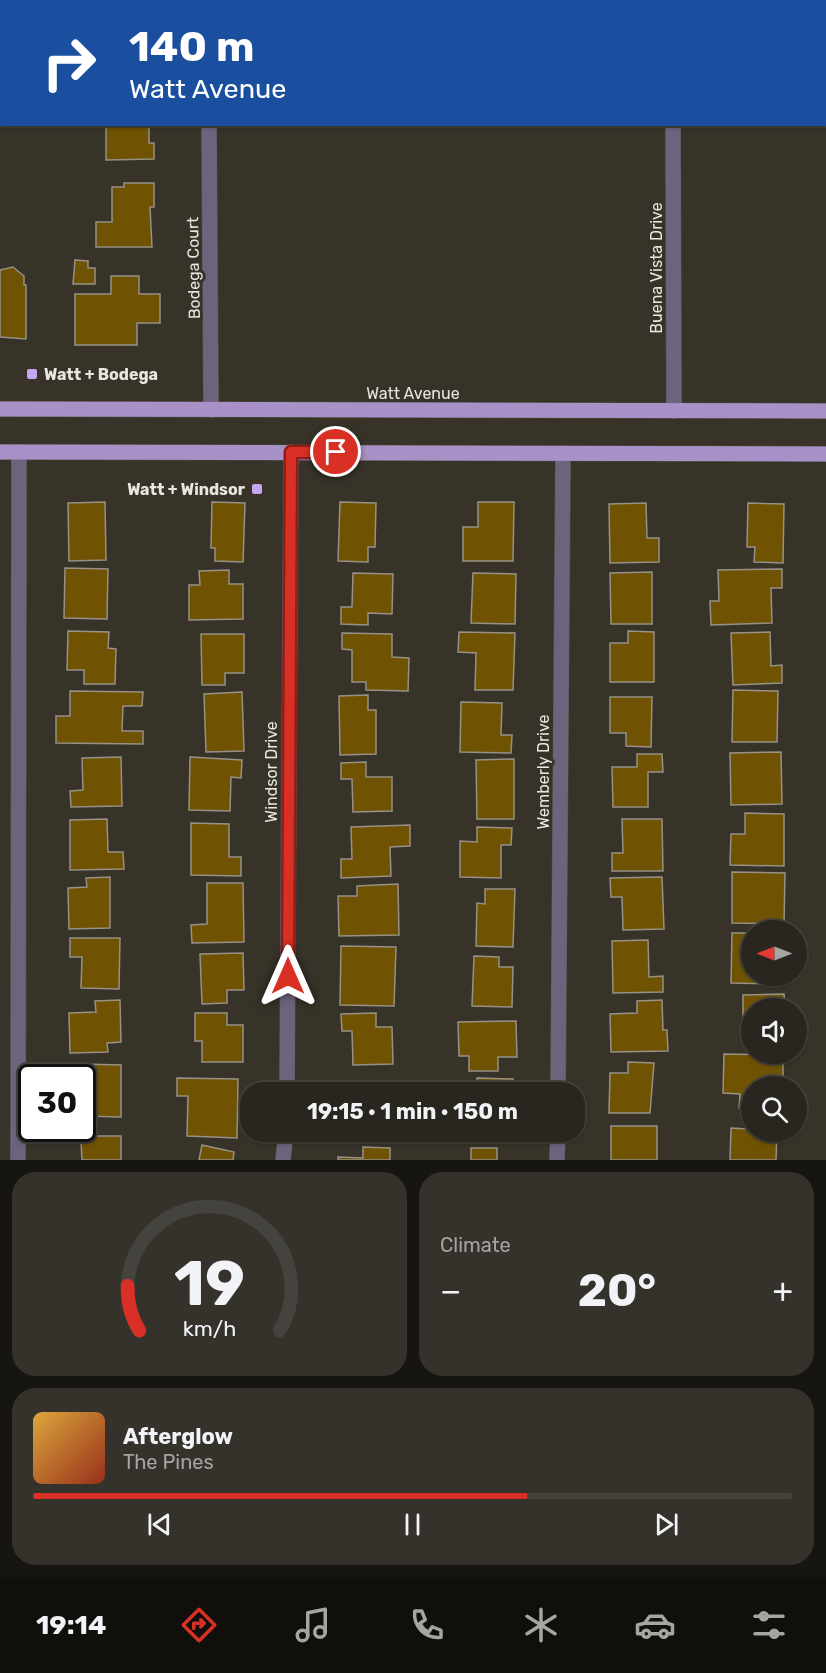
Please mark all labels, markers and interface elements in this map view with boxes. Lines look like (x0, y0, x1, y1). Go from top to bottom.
text: 140 m (129, 22, 255, 72)
icon: right (30, 24, 108, 102)
text: Watt Avenue (129, 73, 286, 105)
street label: Buena Vista Drive (647, 202, 666, 334)
street label: Bodega Court (183, 217, 204, 319)
place label: Watt + Bodega (44, 365, 158, 384)
marker: Watt + Bodega (25, 367, 39, 381)
street label: Watt Avenue (366, 384, 460, 403)
pin (310, 426, 361, 477)
icon: arrive (319, 435, 352, 468)
place label: Watt + Windsor (127, 480, 246, 499)
marker: Watt + Windsor (250, 482, 264, 496)
street label: Wemberly Drive (534, 714, 553, 829)
street label: Windsor Drive (262, 721, 281, 823)
north arrow (741, 920, 807, 986)
map controls (741, 920, 807, 1142)
position arrow (256, 944, 320, 1008)
button: sound (741, 998, 807, 1064)
speed limit sign: 30 (18, 1064, 96, 1142)
button: search (741, 1076, 807, 1142)
text: 19:15 · 1 min · 150 m (307, 1098, 518, 1125)
text: Climate (440, 1233, 511, 1257)
text: 19 (174, 1247, 245, 1321)
text: 20° (578, 1264, 656, 1317)
text: − (440, 1271, 461, 1310)
text: + (772, 1271, 793, 1310)
text: km/h (183, 1316, 236, 1341)
text: Afterglow (123, 1423, 233, 1450)
text: The Pines (123, 1450, 214, 1474)
icon: previous (143, 1508, 176, 1541)
icon: pause (396, 1508, 429, 1541)
icon: next (650, 1508, 683, 1541)
icon: directions (178, 1604, 220, 1646)
icon: music (292, 1604, 334, 1646)
icon: phone (406, 1604, 448, 1646)
icon: climate (520, 1604, 562, 1646)
icon: car (634, 1604, 676, 1646)
icon: filters (748, 1604, 790, 1646)
text: 19:14 (36, 1609, 106, 1641)

